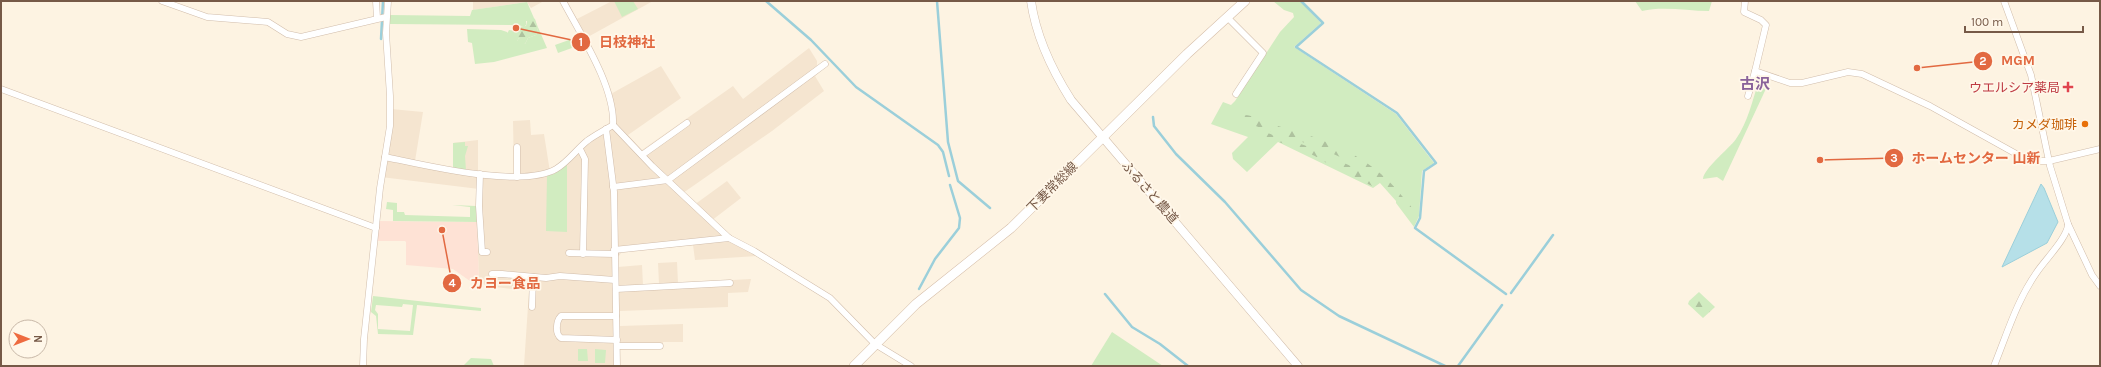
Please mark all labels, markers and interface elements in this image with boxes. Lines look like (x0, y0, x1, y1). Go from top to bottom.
scale bar (1965, 8, 2083, 34)
text: 100 m (1971, 15, 2003, 29)
callout: 日枝神社 (571, 29, 663, 55)
text: 日枝神社 (599, 34, 655, 51)
text: 1 (579, 35, 583, 49)
callout: MGM (1973, 48, 2043, 74)
text: MGM (2001, 52, 2035, 69)
text: 2 (1979, 54, 1987, 68)
district label: 古沢 (1740, 75, 1770, 93)
place label: ウエルシア薬局 (1969, 80, 2060, 95)
marker: ウエルシア薬局 (2063, 82, 2073, 92)
place label: カメダ珈琲 (2012, 117, 2077, 132)
marker: カメダ珈琲 (2080, 119, 2090, 129)
callout: ホームセンター 山新 (1884, 145, 2049, 171)
text: ホームセンター 山新 (1911, 150, 2041, 167)
text: 3 (1890, 151, 1898, 165)
street label: ふるさと農道 (1119, 158, 1181, 226)
street label: 下妻常総線 (1024, 159, 1080, 215)
callout: カヨー食品 (442, 270, 548, 296)
text: カヨー食品 (470, 275, 540, 292)
text: 4 (448, 276, 456, 290)
north arrow (8, 319, 48, 359)
text: N (31, 335, 44, 343)

